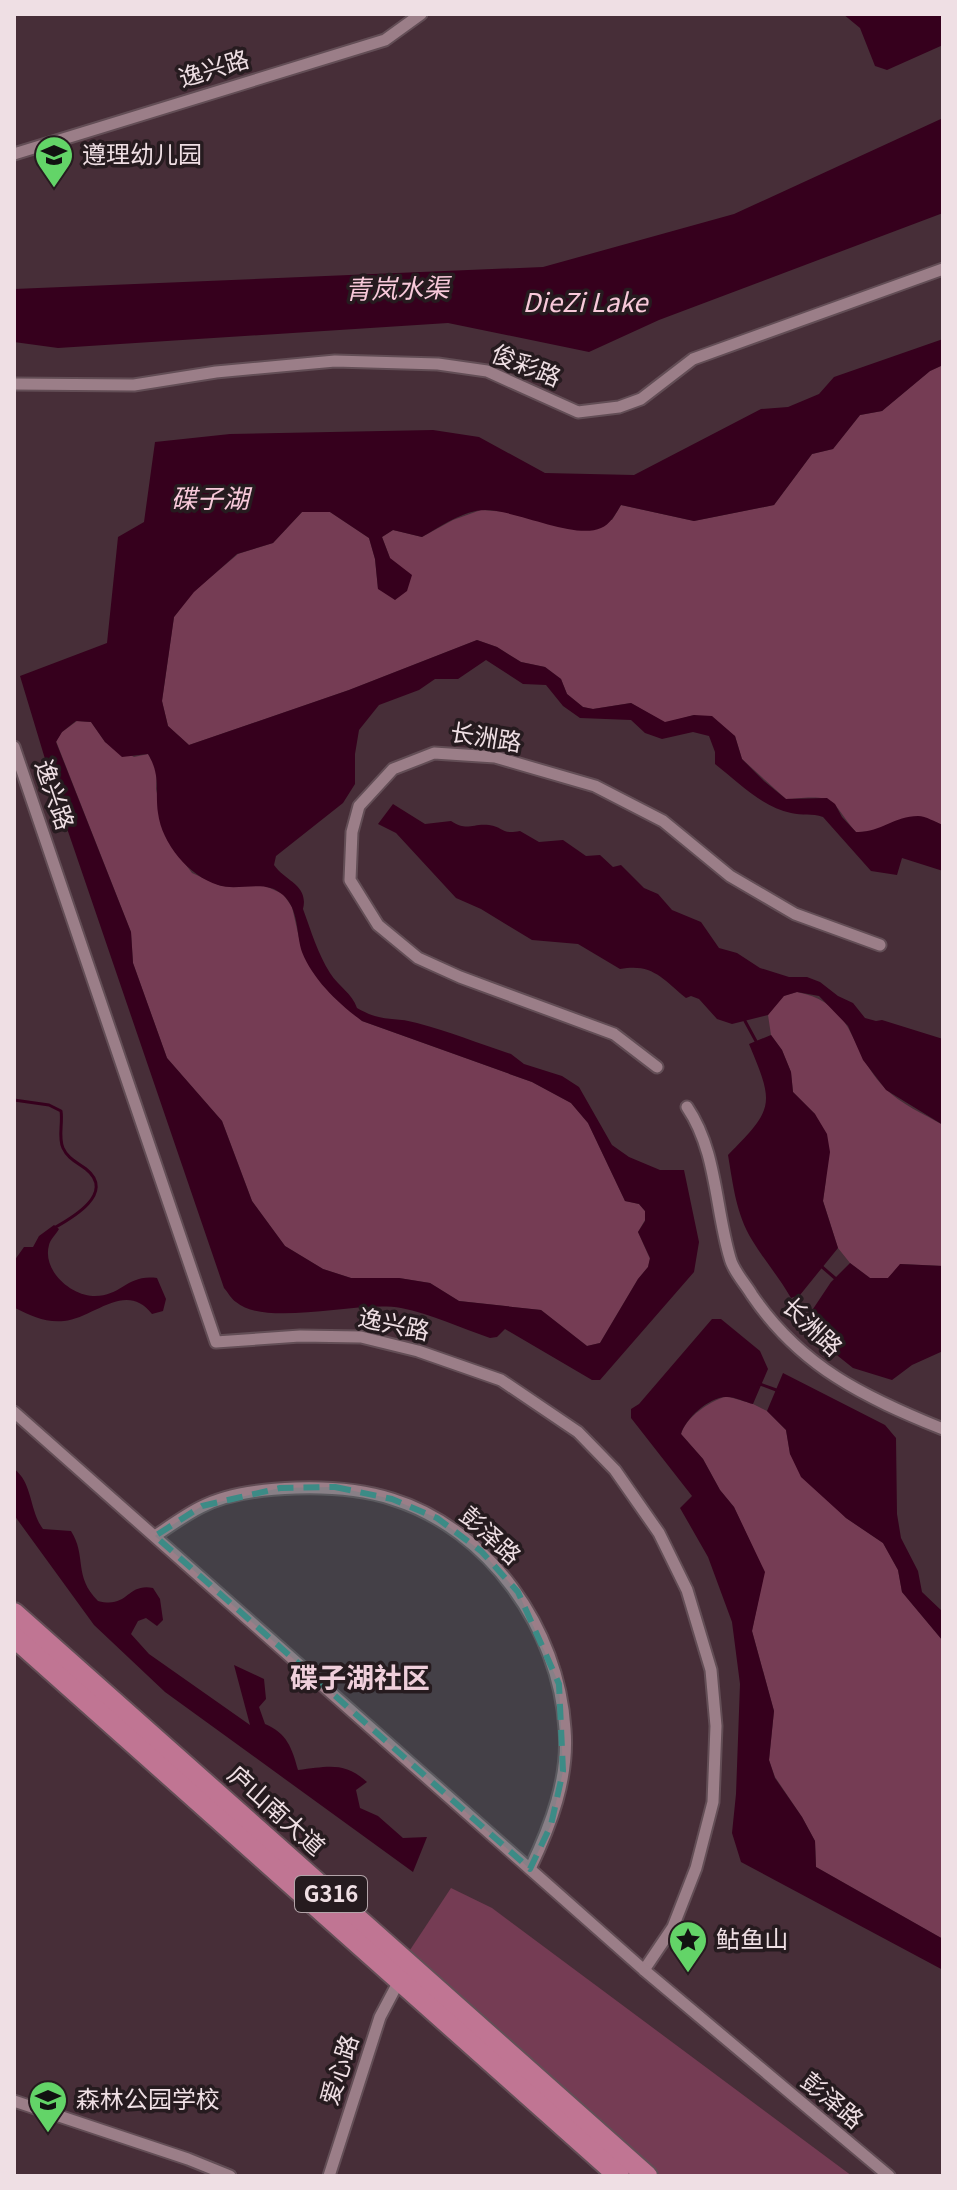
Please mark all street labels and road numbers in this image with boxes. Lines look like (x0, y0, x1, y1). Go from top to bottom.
street label: 逸兴路 (174, 39, 253, 94)
street label: 俊彩路 (487, 334, 567, 393)
street label: 长洲路 (448, 713, 525, 758)
street label: 逸兴路 (28, 754, 85, 834)
street label: 长洲路 (776, 1288, 852, 1363)
street label: 逸兴路 (356, 1298, 433, 1347)
street label: 彭泽路 (453, 1497, 530, 1571)
street label: 庐山南大道 (221, 1756, 334, 1862)
road number: G316 (295, 1876, 367, 1912)
street label: 爱心路 (310, 2030, 365, 2109)
street label: 彭泽路 (795, 2063, 872, 2136)

